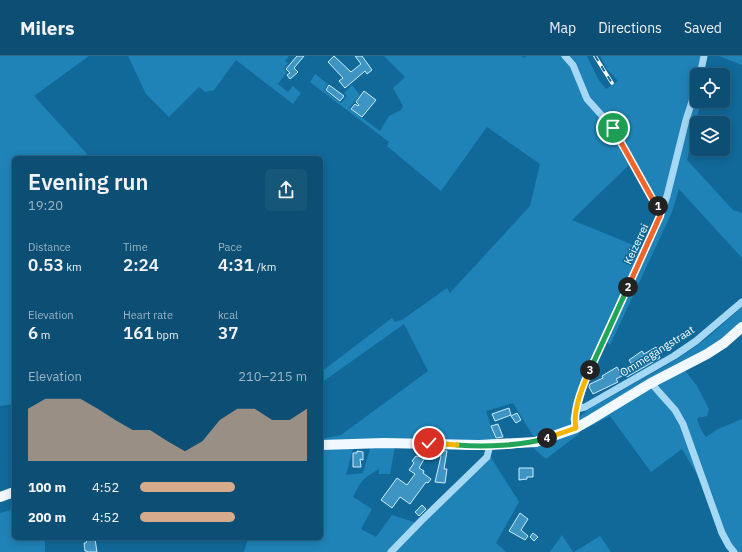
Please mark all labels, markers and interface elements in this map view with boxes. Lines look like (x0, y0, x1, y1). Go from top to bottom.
text: Milers (20, 16, 75, 40)
text: Map (549, 19, 576, 37)
text: Directions (598, 19, 662, 37)
text: Saved (684, 19, 722, 37)
map controls (690, 68, 730, 156)
button: locate (690, 68, 730, 108)
pin (596, 111, 630, 145)
button: layers (690, 116, 730, 156)
icon: arrive (602, 117, 624, 139)
text: Evening run (28, 167, 148, 196)
button: share (265, 169, 307, 211)
pin: 1 (648, 196, 668, 216)
text: 19:20 (28, 197, 63, 214)
text: 1 (655, 199, 661, 213)
street label: Keizerrei (620, 221, 652, 267)
text: Distance (28, 240, 71, 254)
text: Time (123, 240, 148, 254)
text: Pace (218, 240, 242, 254)
text: 0.53 (28, 254, 64, 276)
text: 2:24 (123, 254, 159, 276)
text: 4:31 (218, 254, 254, 276)
text: km (64, 260, 82, 274)
text: /km (254, 260, 276, 274)
pin: 2 (618, 277, 638, 297)
text: 2 (625, 280, 631, 294)
text: Elevation (28, 308, 74, 322)
text: Heart rate (123, 308, 173, 322)
text: kcal (218, 308, 238, 322)
text: 6 (28, 322, 38, 344)
text: 161 (123, 322, 154, 344)
text: 37 (218, 322, 238, 344)
street label: Ommegangstraat (617, 322, 697, 380)
text: m (38, 328, 50, 342)
text: bpm (154, 328, 179, 342)
pin: 3 (580, 360, 600, 380)
text: 3 (587, 363, 593, 377)
text: Elevation (28, 368, 82, 385)
text: 210–215 m (238, 368, 307, 385)
pin (412, 426, 446, 460)
pin: 4 (537, 428, 557, 448)
text: 4 (544, 431, 550, 445)
icon: check (418, 432, 440, 454)
text: 100 m (28, 479, 66, 496)
text: 4:52 (92, 479, 119, 496)
text: 200 m (28, 509, 66, 526)
text: 4:52 (92, 509, 119, 526)

